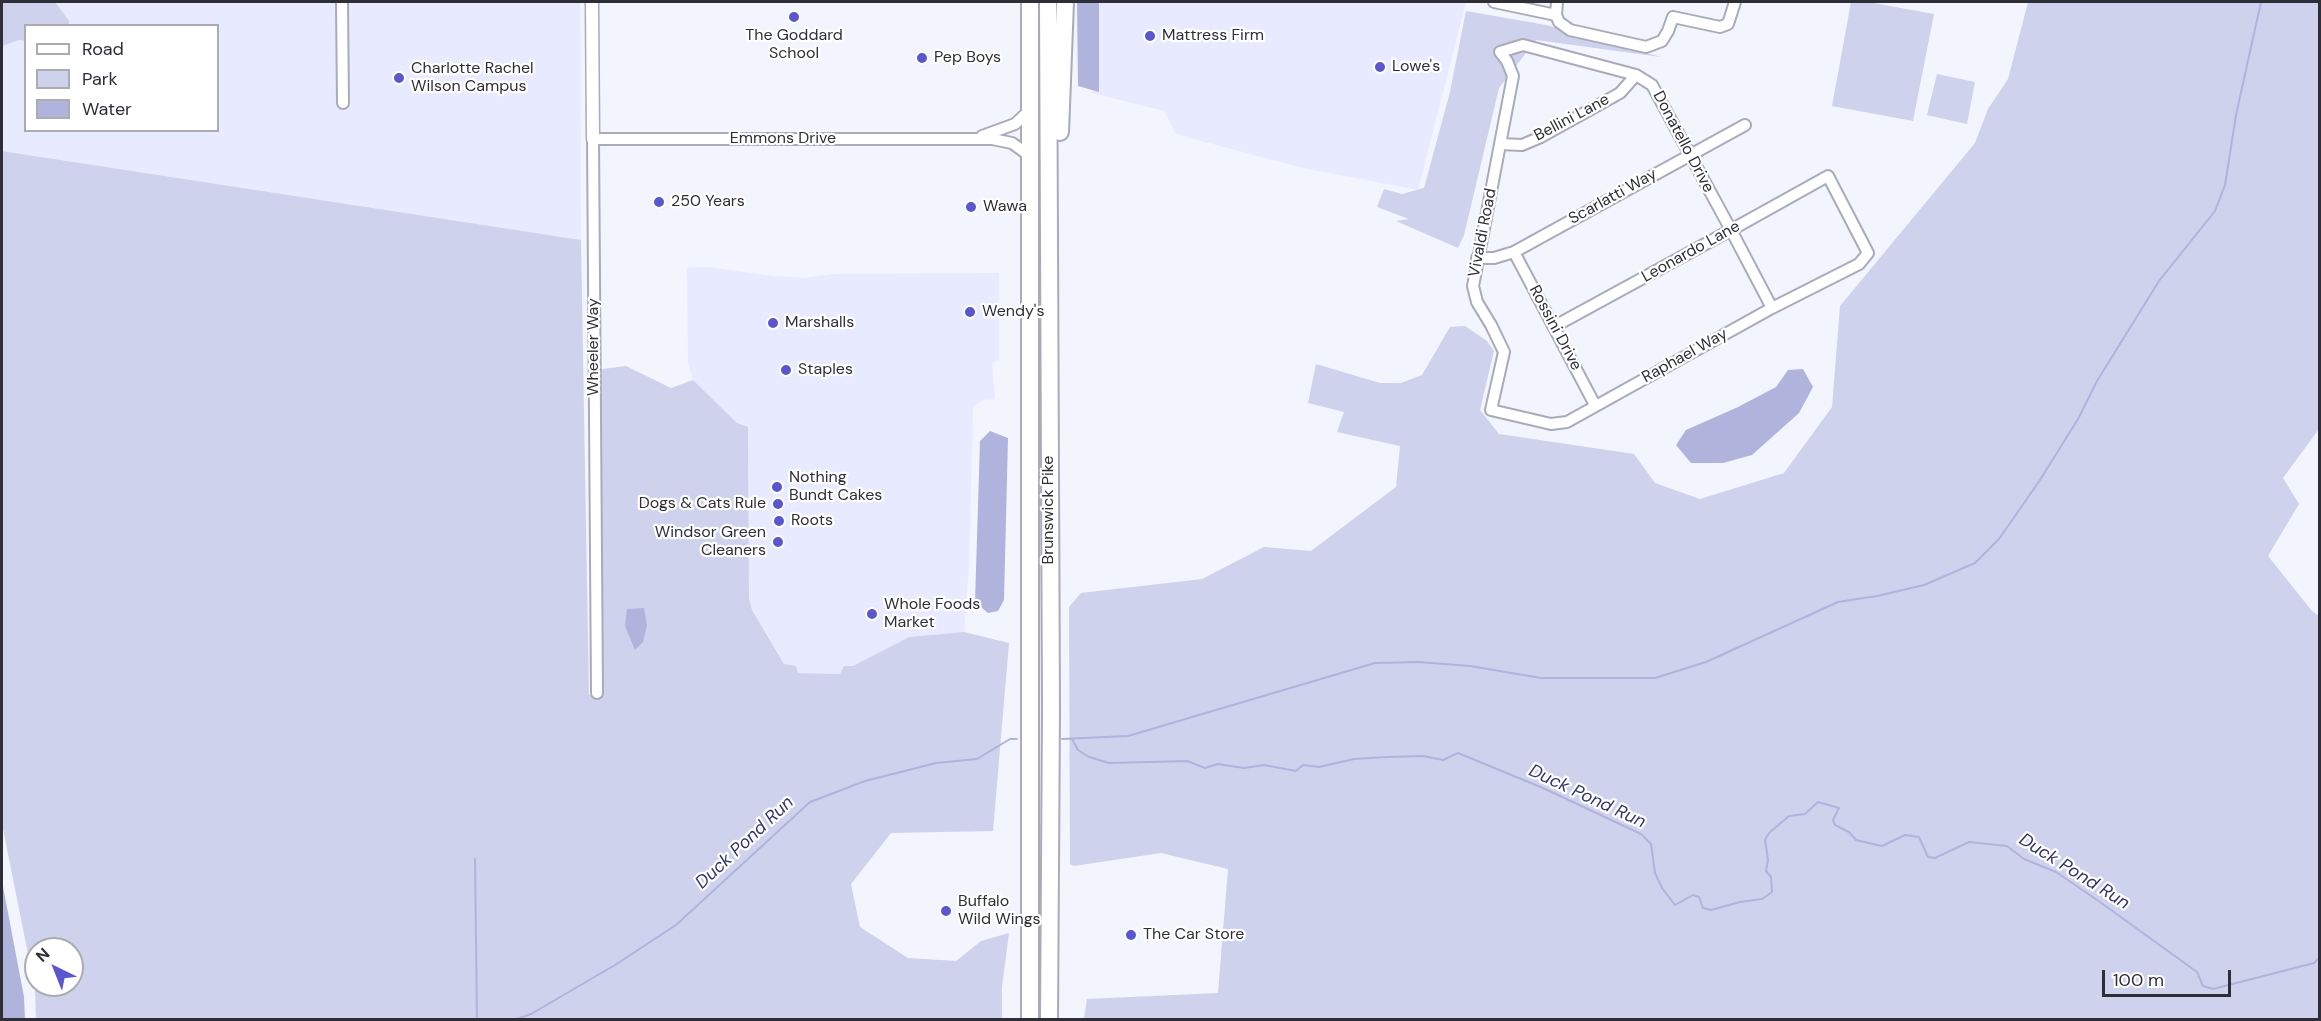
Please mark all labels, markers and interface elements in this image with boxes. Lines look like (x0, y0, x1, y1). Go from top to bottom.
marker: The Goddard School (787, 10, 801, 24)
legend (24, 24, 219, 132)
place label: The Goddard School (745, 26, 843, 64)
place label: Mattress Firm (1162, 26, 1264, 46)
marker: Mattress Firm (1143, 29, 1157, 43)
text: Road (82, 37, 124, 61)
place label: Pep Boys (934, 48, 1001, 68)
marker: Pep Boys (915, 51, 929, 65)
place label: Lowe's (1392, 57, 1440, 77)
place label: Charlotte Rachel Wilson Campus (411, 59, 534, 97)
marker: Lowe's (1373, 60, 1387, 74)
text: Park (82, 67, 118, 91)
marker: Charlotte Rachel Wilson Campus (392, 71, 406, 85)
street label: Donatello Drive (1648, 88, 1718, 196)
street label: Bellini Lane (1531, 90, 1613, 146)
text: Water (82, 97, 132, 121)
street label: Emmons Drive (730, 129, 836, 149)
street label: Scarlatti Way (1566, 165, 1660, 229)
street label: Vivaldi Road (1465, 187, 1501, 279)
place label: 250 Years (671, 192, 745, 212)
marker: 250 Years (652, 195, 666, 209)
place label: Wawa (983, 197, 1027, 217)
marker: Wawa (964, 200, 978, 214)
street label: Leonardo Lane (1639, 217, 1743, 287)
street label: Rossini Drive (1525, 282, 1585, 374)
street label: Wheeler Way (584, 298, 604, 396)
place label: Wendy's (982, 302, 1044, 322)
marker: Wendy's (963, 305, 977, 319)
place label: Marshalls (785, 313, 854, 333)
marker: Marshalls (766, 316, 780, 330)
street label: Raphael Way (1639, 325, 1731, 387)
place label: Staples (798, 360, 853, 380)
marker: Staples (779, 363, 793, 377)
street label: Brunswick Pike (1039, 456, 1059, 564)
place label: Nothing Bundt Cakes (789, 468, 882, 506)
marker: Nothing Bundt Cakes (770, 480, 784, 494)
place label: Dogs & Cats Rule (639, 494, 766, 514)
marker: Dogs & Cats Rule (771, 497, 785, 511)
place label: Roots (791, 511, 833, 531)
marker: Roots (772, 514, 786, 528)
place label: Windsor Green Cleaners (655, 523, 766, 561)
marker: Windsor Green Cleaners (771, 535, 785, 549)
place label: Whole Foods Market (884, 595, 980, 633)
marker: Whole Foods Market (865, 607, 879, 621)
water label: Duck Pond Run (1525, 761, 1649, 833)
water label: Duck Pond Run (691, 792, 799, 894)
water label: Duck Pond Run (2015, 829, 2133, 915)
place label: Buffalo Wild Wings (958, 892, 1041, 930)
marker: Buffalo Wild Wings (939, 904, 953, 918)
place label: The Car Store (1143, 925, 1244, 945)
marker: The Car Store (1124, 928, 1138, 942)
north arrow (24, 937, 84, 997)
text: N (31, 943, 54, 967)
scale bar (2105, 958, 2234, 996)
text: 100 m (2113, 968, 2164, 992)

